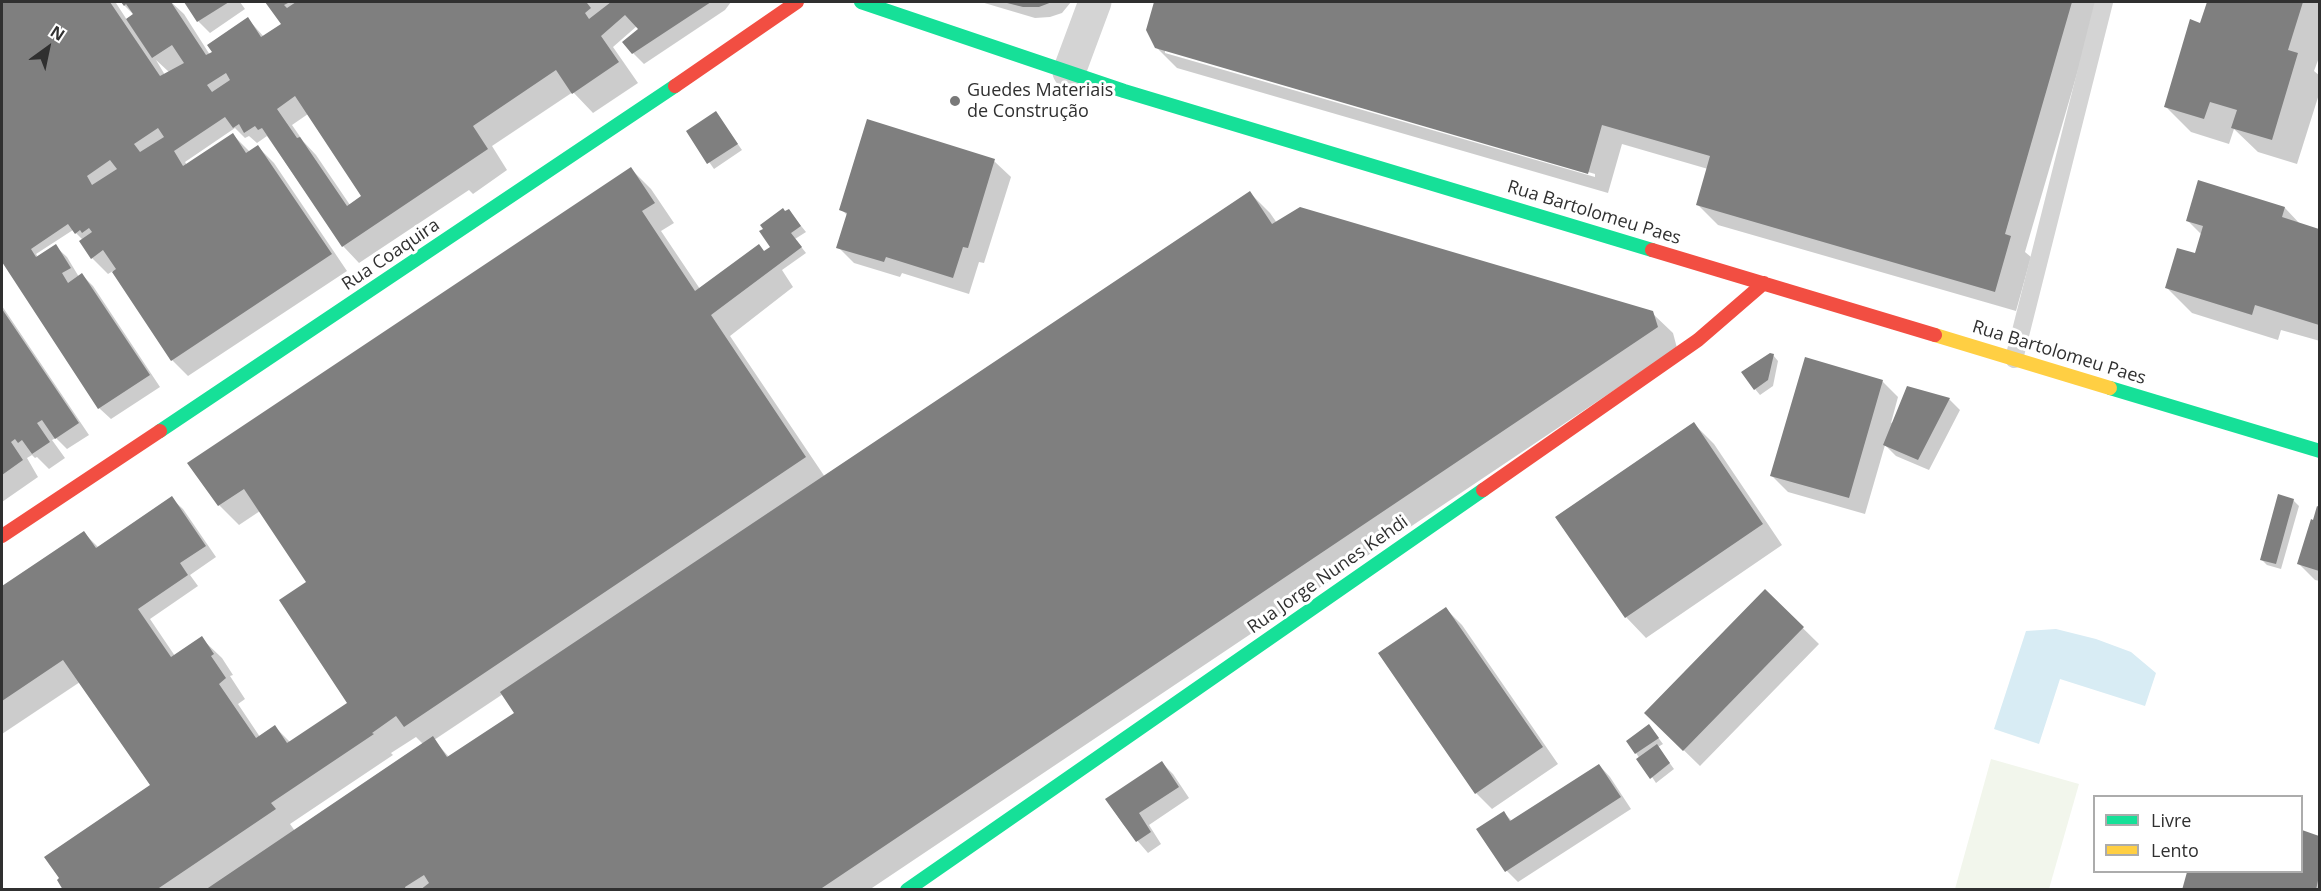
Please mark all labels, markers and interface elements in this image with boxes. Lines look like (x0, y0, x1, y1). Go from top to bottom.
north arrow (18, 18, 78, 78)
text: N (46, 20, 69, 46)
place label: Guedes Materiais de Construção (967, 80, 1113, 122)
marker: Guedes Materiais de Construção (948, 94, 962, 108)
street label: Rua Bartolomeu Paes (1505, 176, 1683, 250)
street label: Rua Coaquira (338, 214, 444, 296)
street label: Rua Bartolomeu Paes (1970, 316, 2148, 390)
street label: Rua Jorge Nunes Kehdi (1244, 511, 1412, 639)
legend (2093, 795, 2303, 873)
text: Livre (2151, 808, 2191, 832)
text: Lento (2151, 838, 2199, 862)

